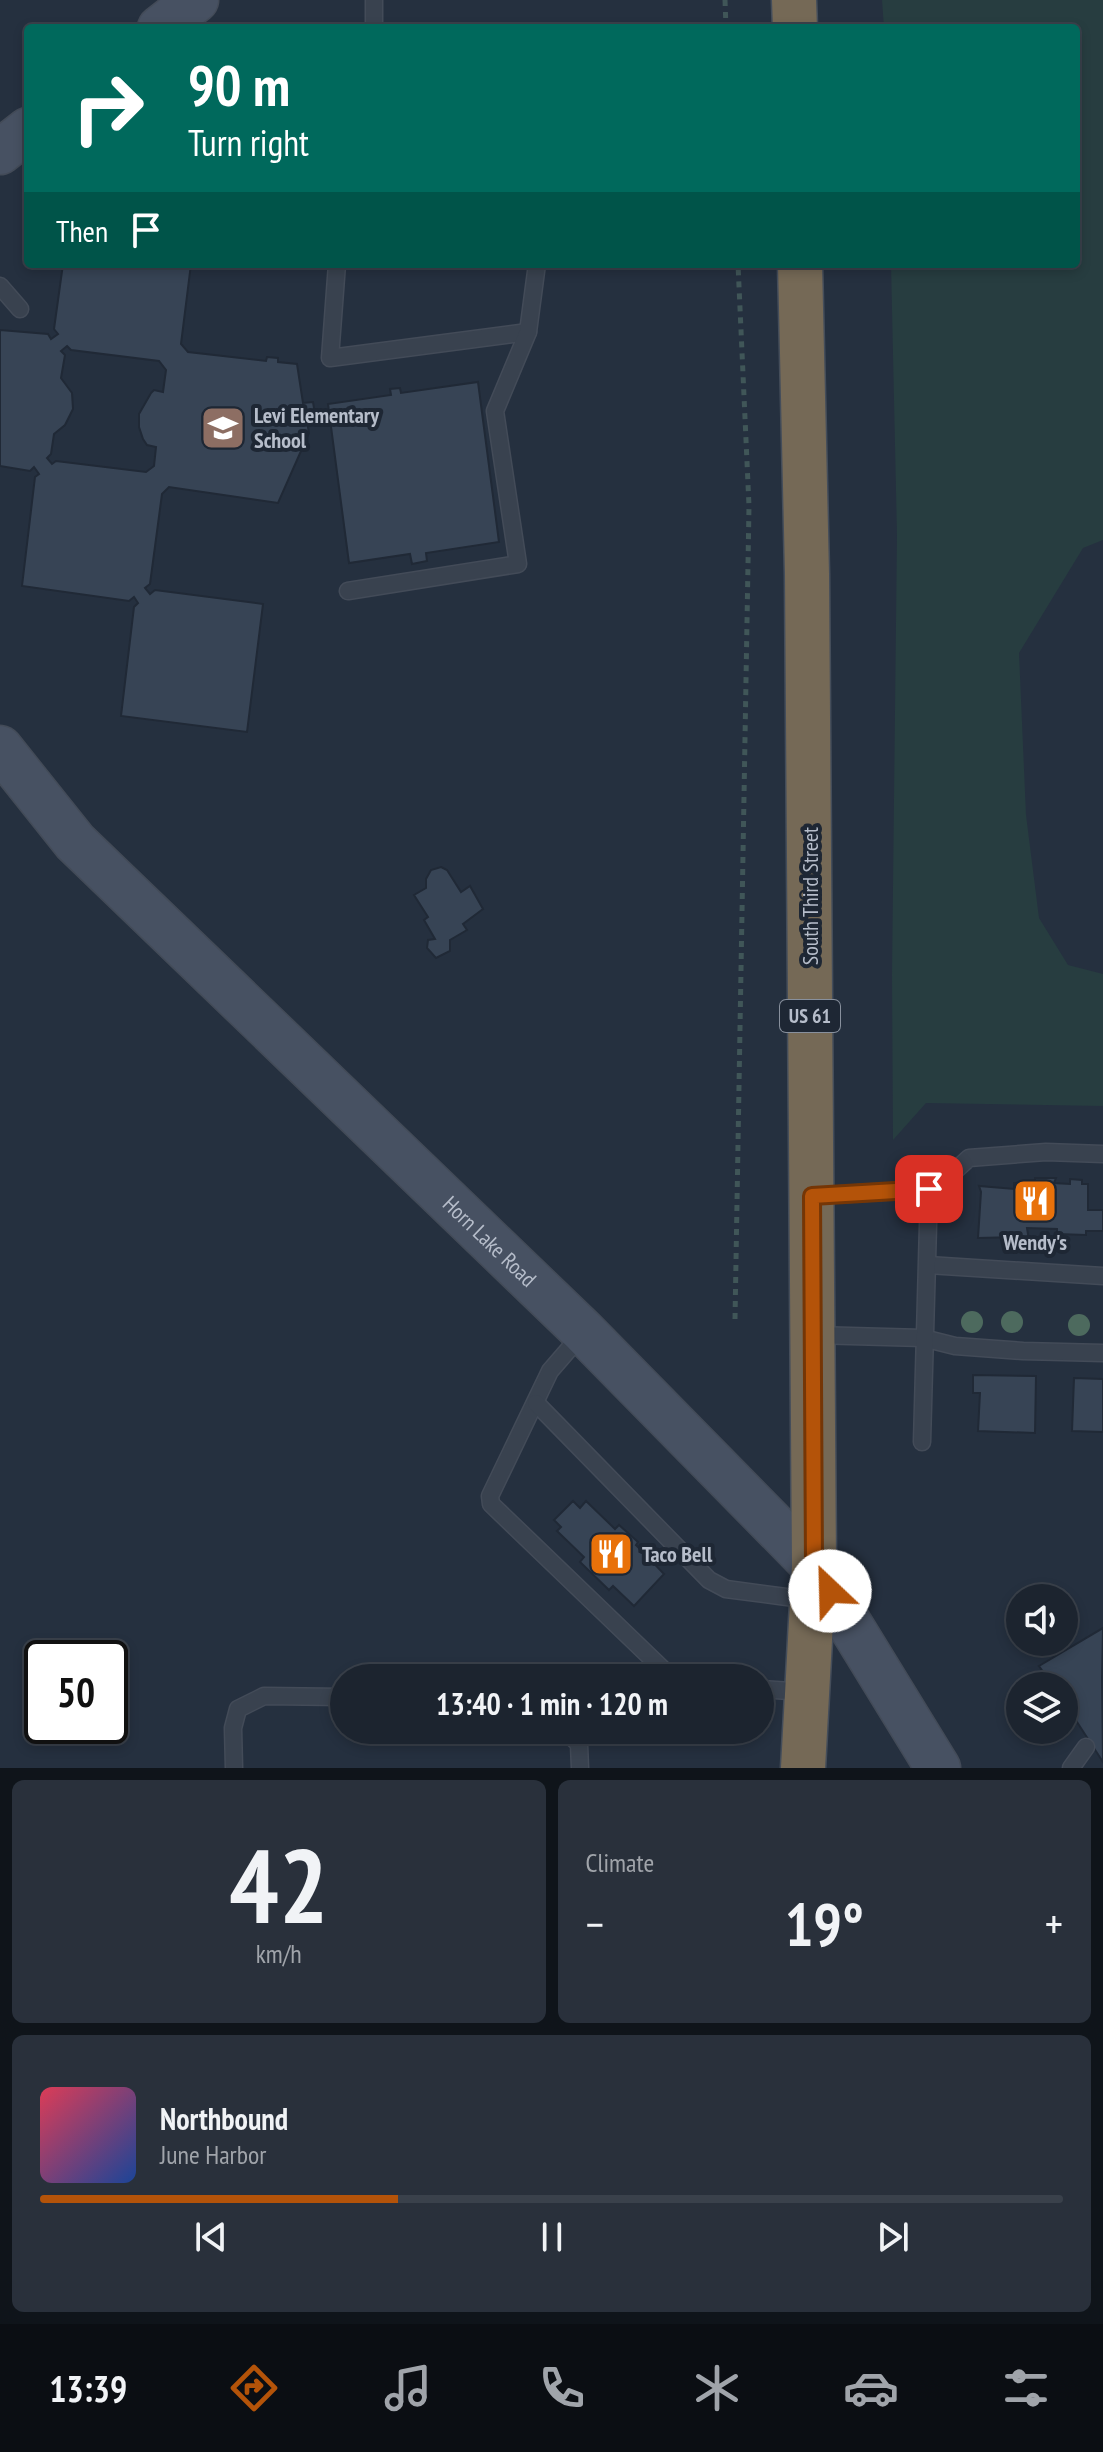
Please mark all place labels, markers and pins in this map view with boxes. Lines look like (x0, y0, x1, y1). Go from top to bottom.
place label: Levi Elementary School (254, 401, 380, 454)
school or university icon: Levi Elementary School (199, 404, 247, 452)
pin (895, 1155, 963, 1223)
restaurant icon: Wendy's (1011, 1177, 1059, 1225)
place label: Wendy's (1002, 1228, 1067, 1256)
restaurant icon: Taco Bell (587, 1530, 635, 1578)
place label: Taco Bell (642, 1540, 713, 1568)

